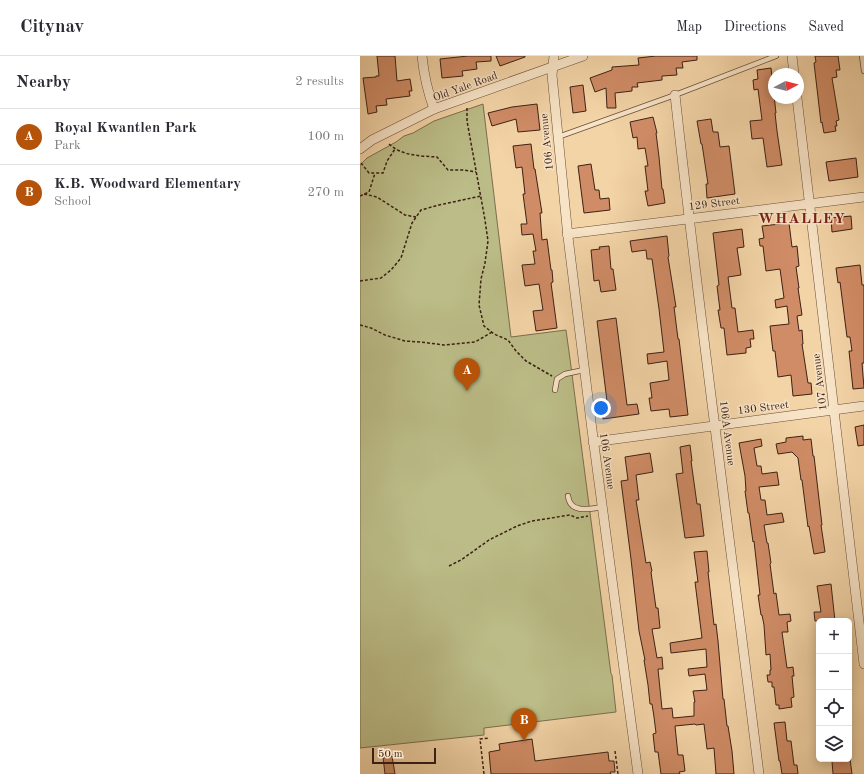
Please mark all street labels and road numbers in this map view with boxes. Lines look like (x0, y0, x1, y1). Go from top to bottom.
street label: Old Yale Road (432, 71, 500, 104)
street label: 106 Avenue (539, 113, 556, 171)
street label: 129 Street (688, 196, 740, 213)
street label: 107 Avenue (812, 353, 829, 411)
street label: 106A Avenue (717, 400, 736, 466)
street label: 130 Street (737, 400, 789, 417)
street label: 106 Avenue (597, 432, 616, 490)

